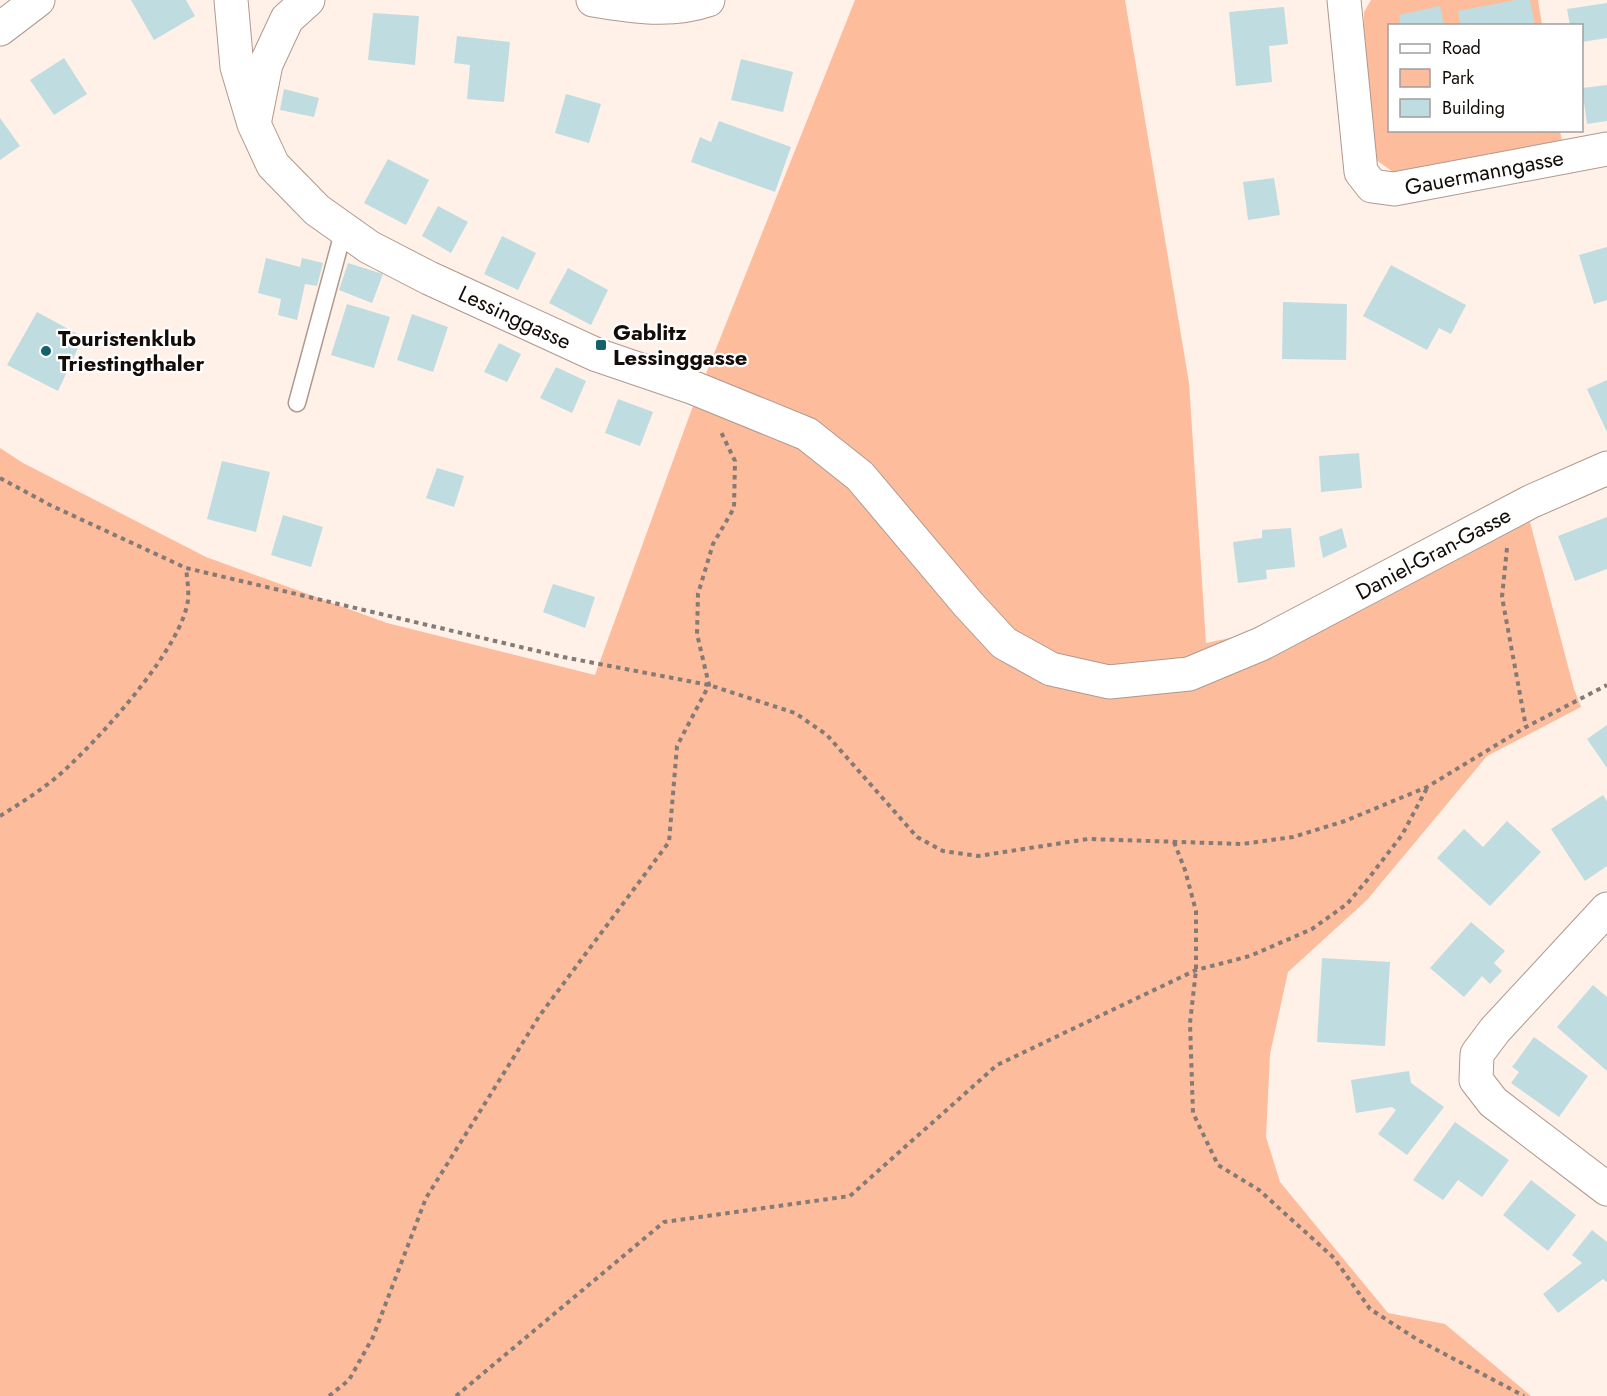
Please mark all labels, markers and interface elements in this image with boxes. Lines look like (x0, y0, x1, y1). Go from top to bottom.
legend (1388, 24, 1583, 132)
text: Road (1442, 35, 1481, 61)
text: Park (1442, 65, 1474, 91)
text: Building (1442, 95, 1505, 121)
street label: Gauermanngasse (1402, 141, 1566, 203)
street label: Lessinggasse (453, 277, 577, 357)
place label: Gablitz Lessinggasse (613, 316, 747, 373)
place label: Touristenklub Triestingthaler (58, 322, 204, 379)
marker: Gablitz Lessinggasse (594, 338, 608, 352)
marker: Touristenklub Triestingthaler (39, 344, 53, 358)
street label: Daniel-Gran-Gasse (1350, 499, 1516, 607)

